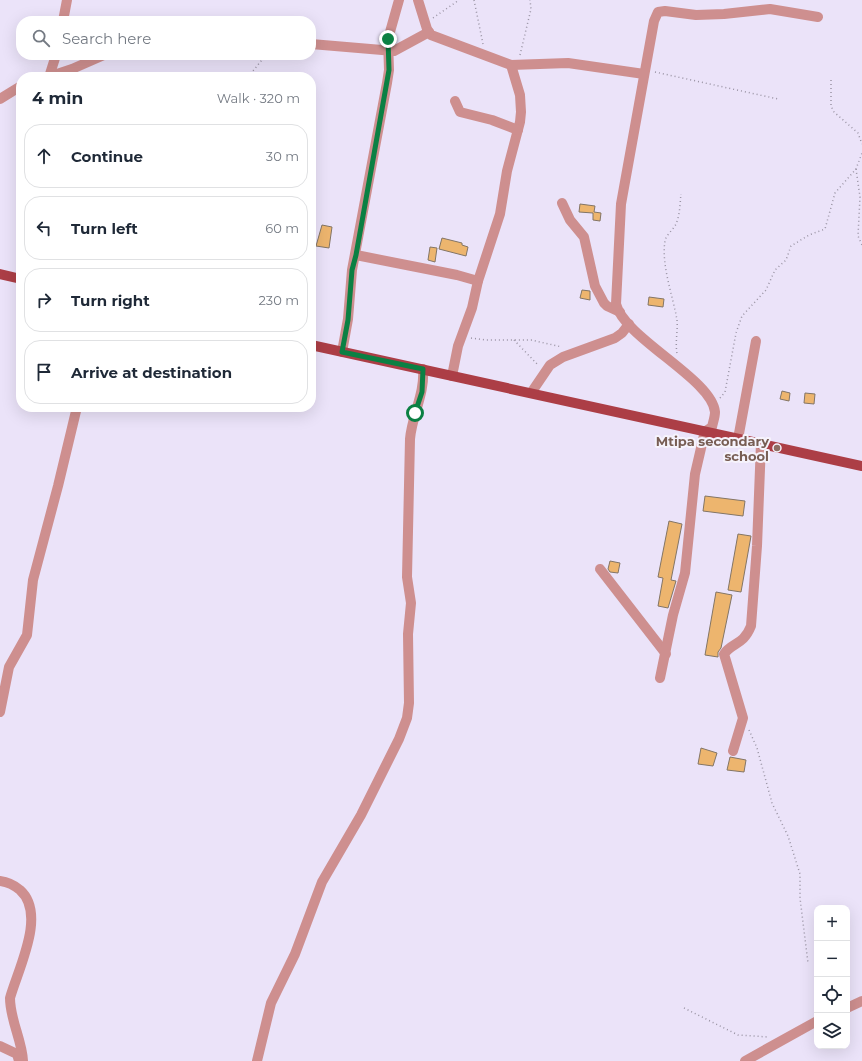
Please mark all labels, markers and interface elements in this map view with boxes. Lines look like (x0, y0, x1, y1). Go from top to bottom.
search box (16, 16, 316, 60)
icon: search (30, 27, 52, 49)
text: Search here (62, 29, 151, 48)
route end (379, 30, 397, 48)
text: 4 min (32, 88, 83, 108)
text: Walk · 320 m (217, 90, 300, 106)
icon: ahead (33, 145, 55, 167)
text: Continue (71, 147, 143, 166)
text: 30 m (266, 148, 299, 164)
icon: left (33, 217, 55, 239)
text: Turn left (71, 219, 138, 238)
text: 60 m (265, 220, 299, 236)
icon: right (33, 289, 55, 311)
text: Turn right (71, 291, 150, 310)
text: 230 m (258, 292, 299, 308)
icon: arrive (33, 361, 55, 383)
text: Arrive at destination (71, 363, 232, 382)
route start (406, 404, 424, 422)
place label: Mtipa secondary school (656, 433, 769, 464)
marker: Mtipa secondary school (772, 443, 782, 453)
map controls (814, 905, 850, 1049)
button: + (814, 905, 850, 941)
button: − (814, 941, 850, 977)
button: locate (814, 977, 850, 1013)
button: layers (814, 1013, 850, 1049)

